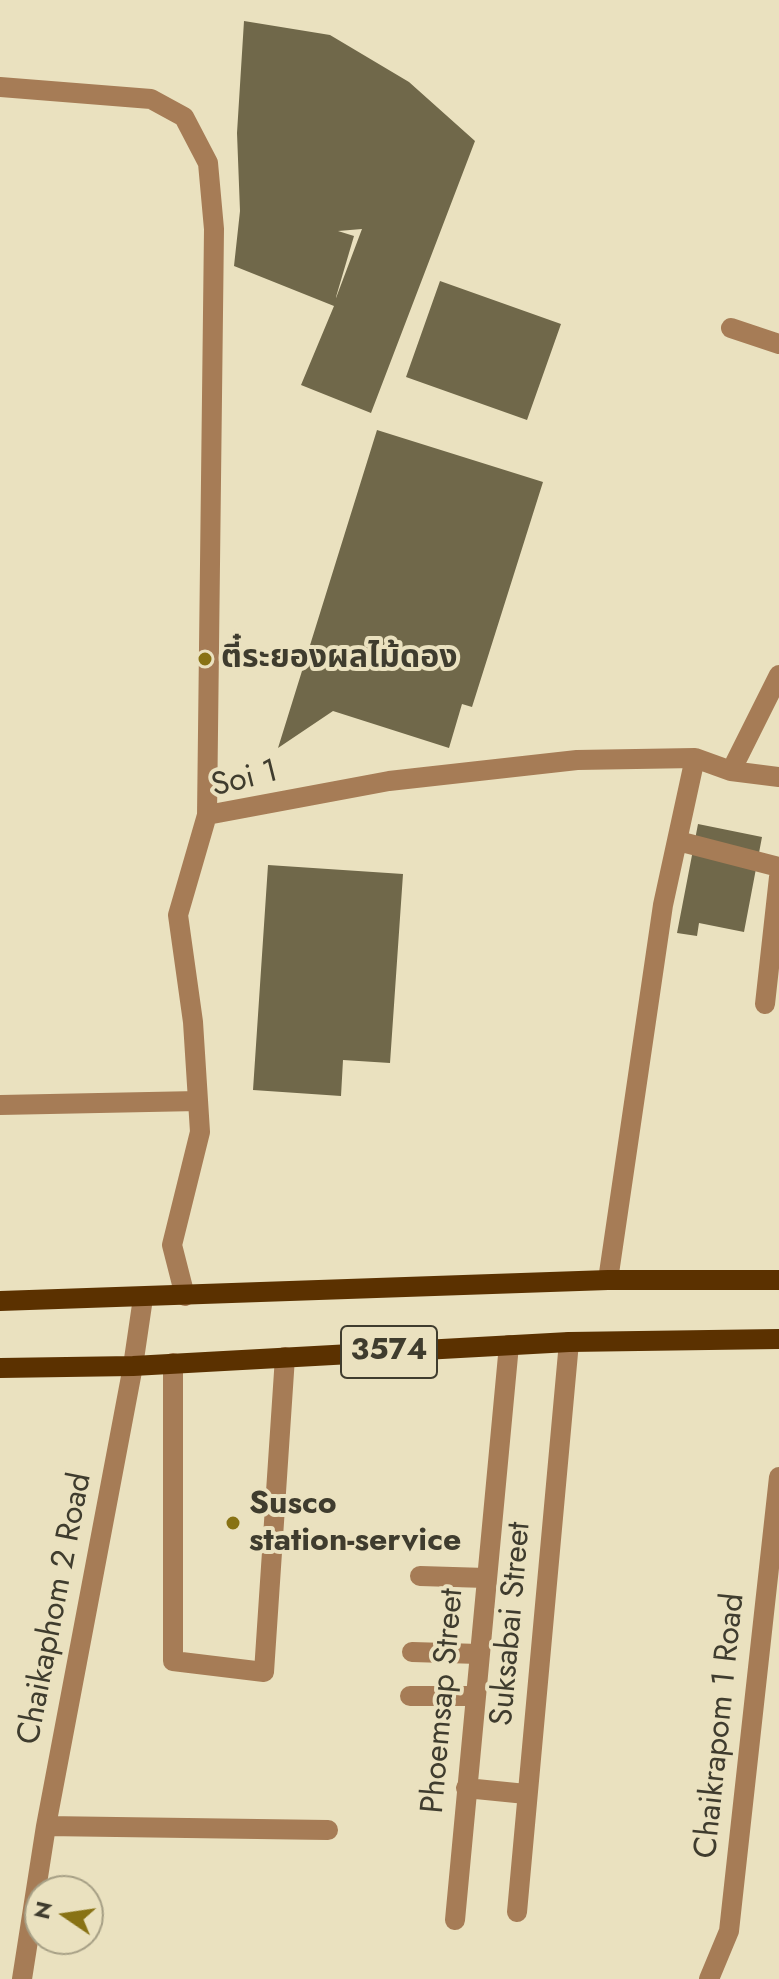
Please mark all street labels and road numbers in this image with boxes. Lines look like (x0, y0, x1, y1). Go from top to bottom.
street label: Soi 1 (208, 753, 282, 807)
road number: 3574 (341, 1326, 437, 1378)
street label: Chaikaphom 2 Road (11, 1470, 101, 1748)
street label: Suksabai Street (484, 1520, 540, 1728)
street label: Phoemsap Street (415, 1587, 473, 1815)
street label: Chaikrapom 1 Road (688, 1592, 754, 1860)

